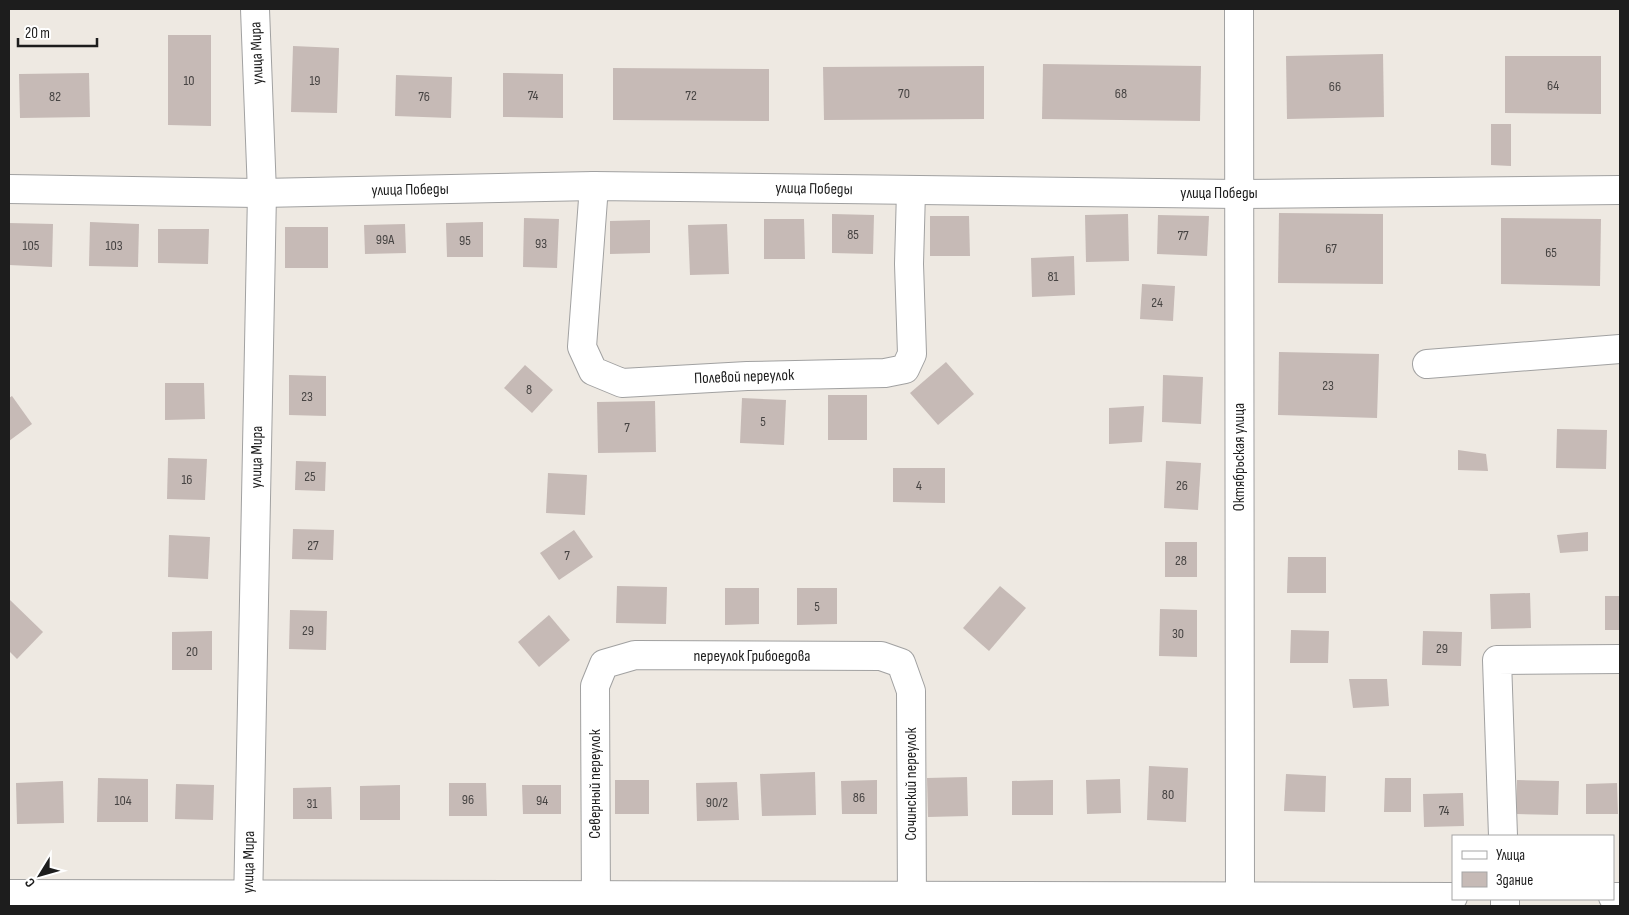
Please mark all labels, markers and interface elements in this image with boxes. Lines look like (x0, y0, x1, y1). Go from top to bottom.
scale bar (18, 15, 96, 47)
street label: улица Мира (246, 21, 268, 85)
text: 20 m (25, 24, 50, 43)
house number: 10 (183, 72, 195, 89)
house number: 19 (309, 72, 321, 89)
house number: 64 (1547, 77, 1559, 94)
house number: 66 (1329, 78, 1341, 95)
house number: 70 (898, 85, 910, 102)
house number: 68 (1115, 85, 1127, 102)
house number: 74 (528, 87, 539, 104)
house number: 72 (685, 87, 697, 104)
house number: 82 (49, 88, 61, 105)
house number: 76 (418, 88, 430, 105)
street label: улица Победы (775, 179, 853, 199)
street label: улица Победы (371, 180, 449, 200)
street label: улица Победы (1180, 184, 1258, 203)
house number: 85 (847, 226, 859, 243)
house number: 77 (1177, 227, 1189, 244)
house number: 99А (376, 231, 395, 248)
house number: 95 (459, 232, 471, 249)
house number: 93 (535, 235, 547, 252)
house number: 105 (23, 237, 40, 254)
house number: 103 (105, 237, 123, 254)
house number: 67 (1325, 240, 1337, 257)
house number: 65 (1545, 244, 1557, 261)
house number: 81 (1047, 268, 1059, 285)
house number: 24 (1151, 294, 1163, 311)
street label: Полевой переулок (694, 366, 795, 388)
house number: 23 (1322, 377, 1334, 394)
house number: 8 (526, 381, 532, 398)
house number: 23 (301, 388, 313, 405)
street label: Октябрьская улица (1230, 403, 1249, 511)
house number: 5 (760, 413, 766, 430)
house number: 7 (624, 419, 630, 436)
street label: улица Мира (247, 425, 267, 489)
house number: 25 (304, 468, 316, 485)
house number: 16 (181, 471, 193, 488)
house number: 4 (916, 477, 922, 494)
house number: 26 (1176, 477, 1188, 494)
house number: 27 (307, 537, 319, 554)
house number: 7 (564, 547, 570, 564)
house number: 28 (1175, 552, 1187, 569)
house number: 5 (814, 598, 820, 615)
house number: 29 (302, 622, 314, 639)
house number: 30 (1172, 625, 1184, 642)
house number: 29 (1436, 640, 1448, 657)
house number: 20 (186, 643, 198, 660)
street label: переулок Грибоедова (693, 647, 811, 666)
street label: Сочинский переулок (902, 726, 921, 841)
street label: Северный переулок (586, 728, 605, 839)
house number: 80 (1162, 786, 1174, 803)
house number: 86 (853, 789, 865, 806)
house number: 96 (462, 791, 474, 808)
house number: 104 (115, 792, 132, 809)
house number: 94 (536, 792, 548, 809)
house number: 90/2 (706, 794, 728, 811)
house number: 31 (307, 795, 317, 812)
house number: 74 (1439, 802, 1450, 819)
street label: улица Мира (239, 830, 259, 894)
legend (1452, 835, 1614, 900)
text: Улица (1496, 846, 1525, 865)
north arrow (15, 850, 65, 900)
text: Здание (1496, 871, 1533, 890)
text: С (21, 875, 39, 891)

